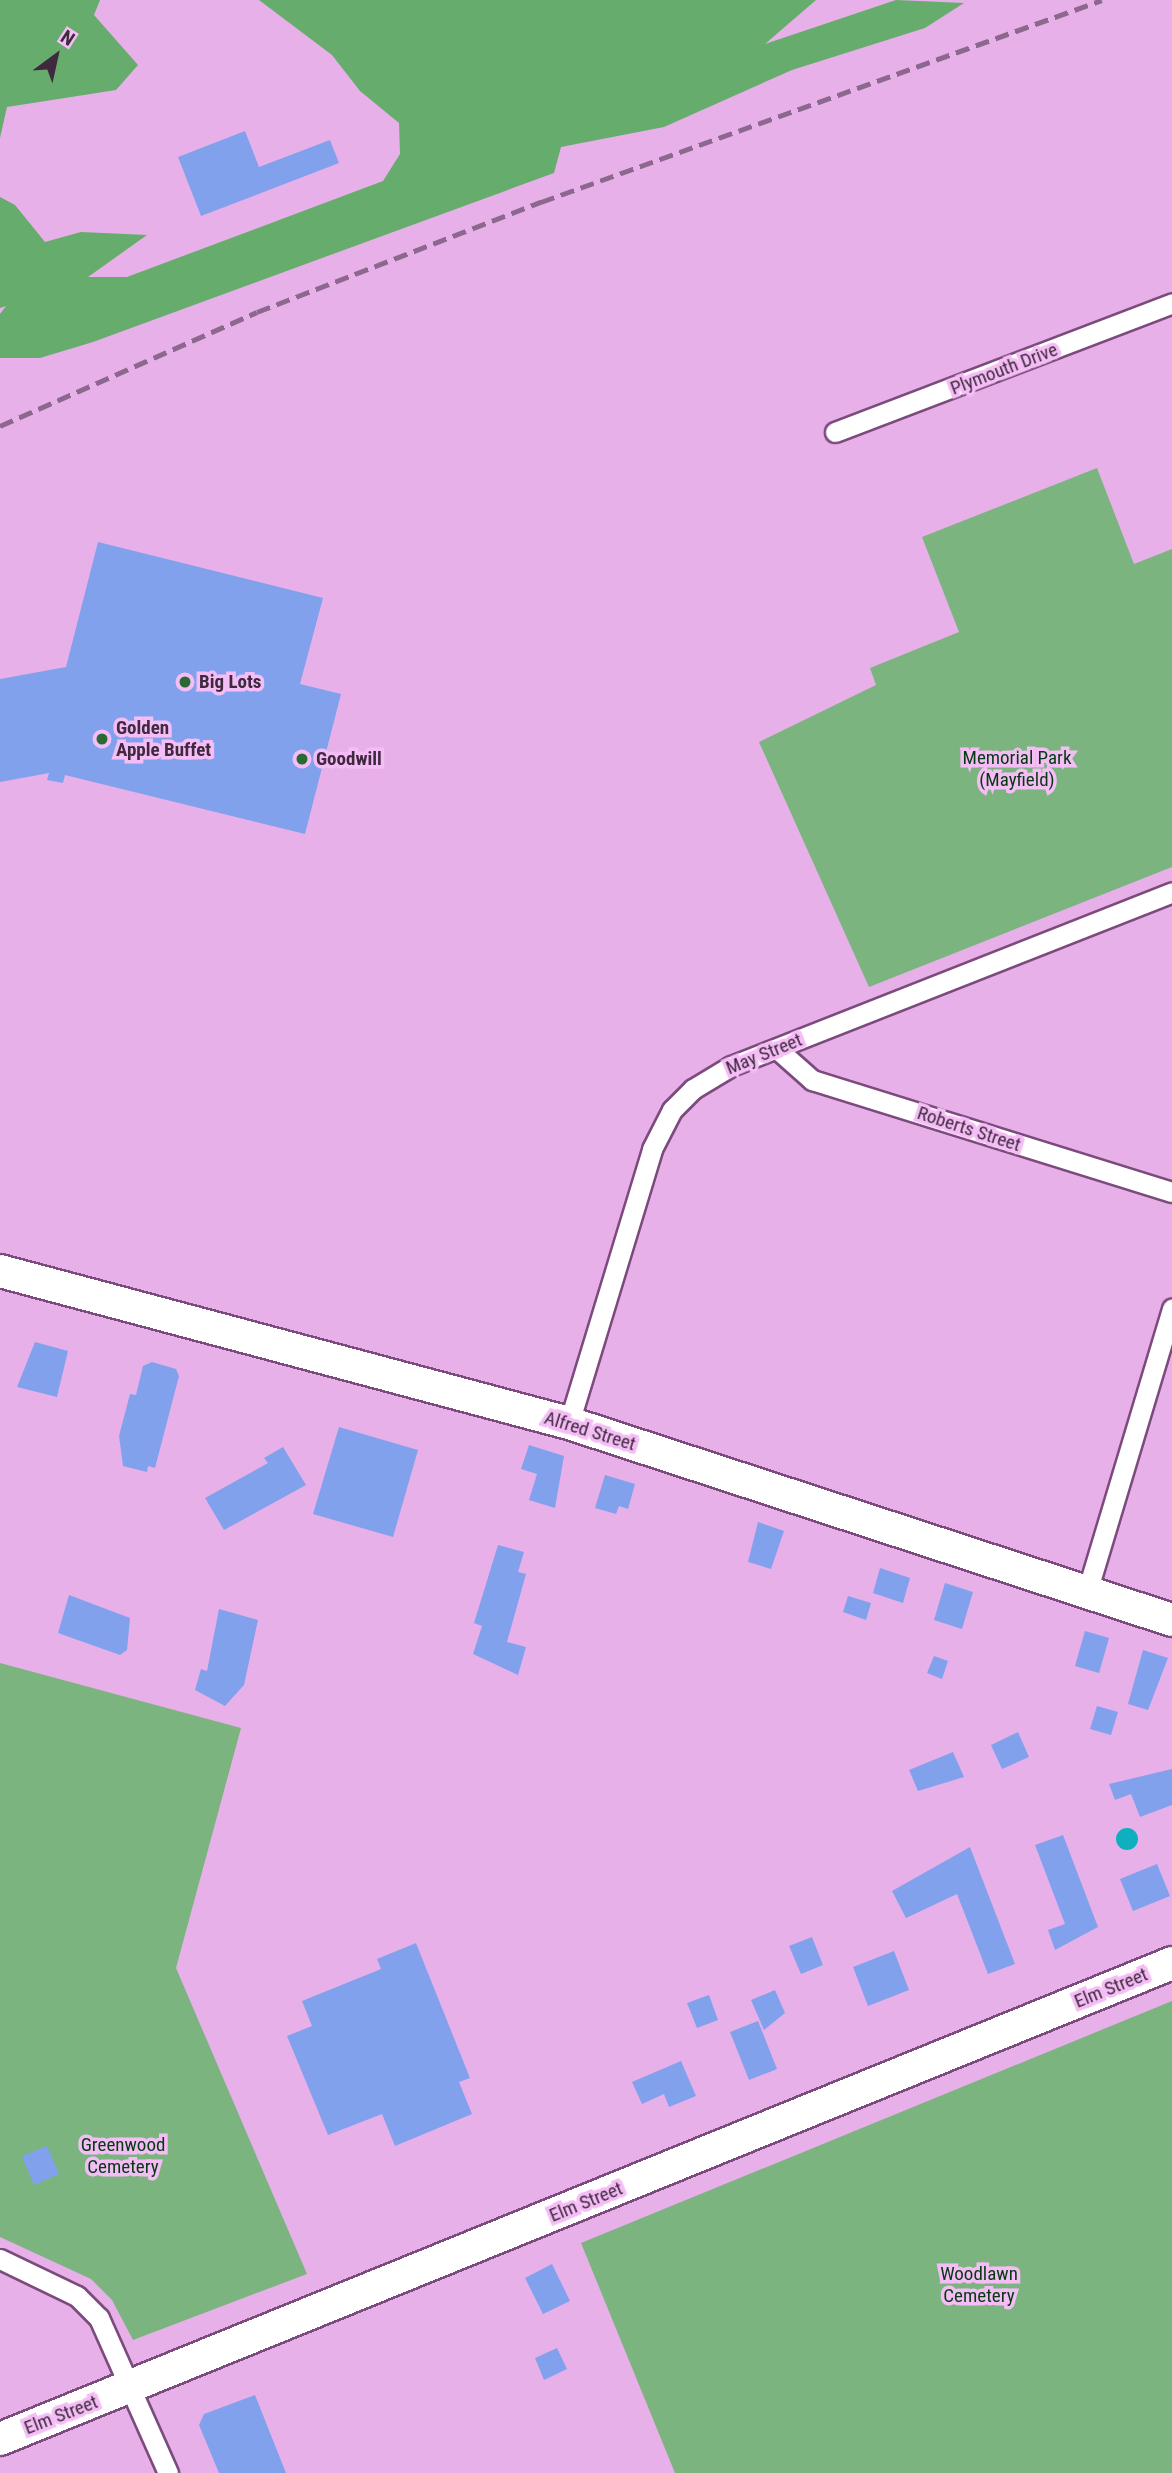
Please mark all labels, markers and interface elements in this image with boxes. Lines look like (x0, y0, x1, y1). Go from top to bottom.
north arrow (21, 21, 91, 91)
text: N (57, 25, 79, 51)
street label: Plymouth Drive (947, 338, 1061, 400)
place label: Big Lots (199, 671, 261, 693)
marker: Big Lots (177, 674, 193, 690)
place label: Golden Apple Buffet (116, 717, 211, 761)
marker: Golden Apple Buffet (94, 731, 110, 747)
park label: Memorial Park (Mayfield) (963, 747, 1071, 791)
place label: Goodwill (316, 748, 382, 770)
marker: Goodwill (294, 751, 310, 767)
street label: May Street (723, 1028, 805, 1080)
street label: Roberts Street (914, 1102, 1024, 1156)
street label: Alfred Street (542, 1406, 638, 1456)
street label: Elm Street (1071, 1963, 1151, 2013)
park label: Greenwood Cemetery (81, 2134, 165, 2178)
street label: Elm Street (546, 2177, 626, 2227)
park label: Woodlawn Cemetery (940, 2263, 1018, 2307)
street label: Elm Street (21, 2391, 101, 2439)

